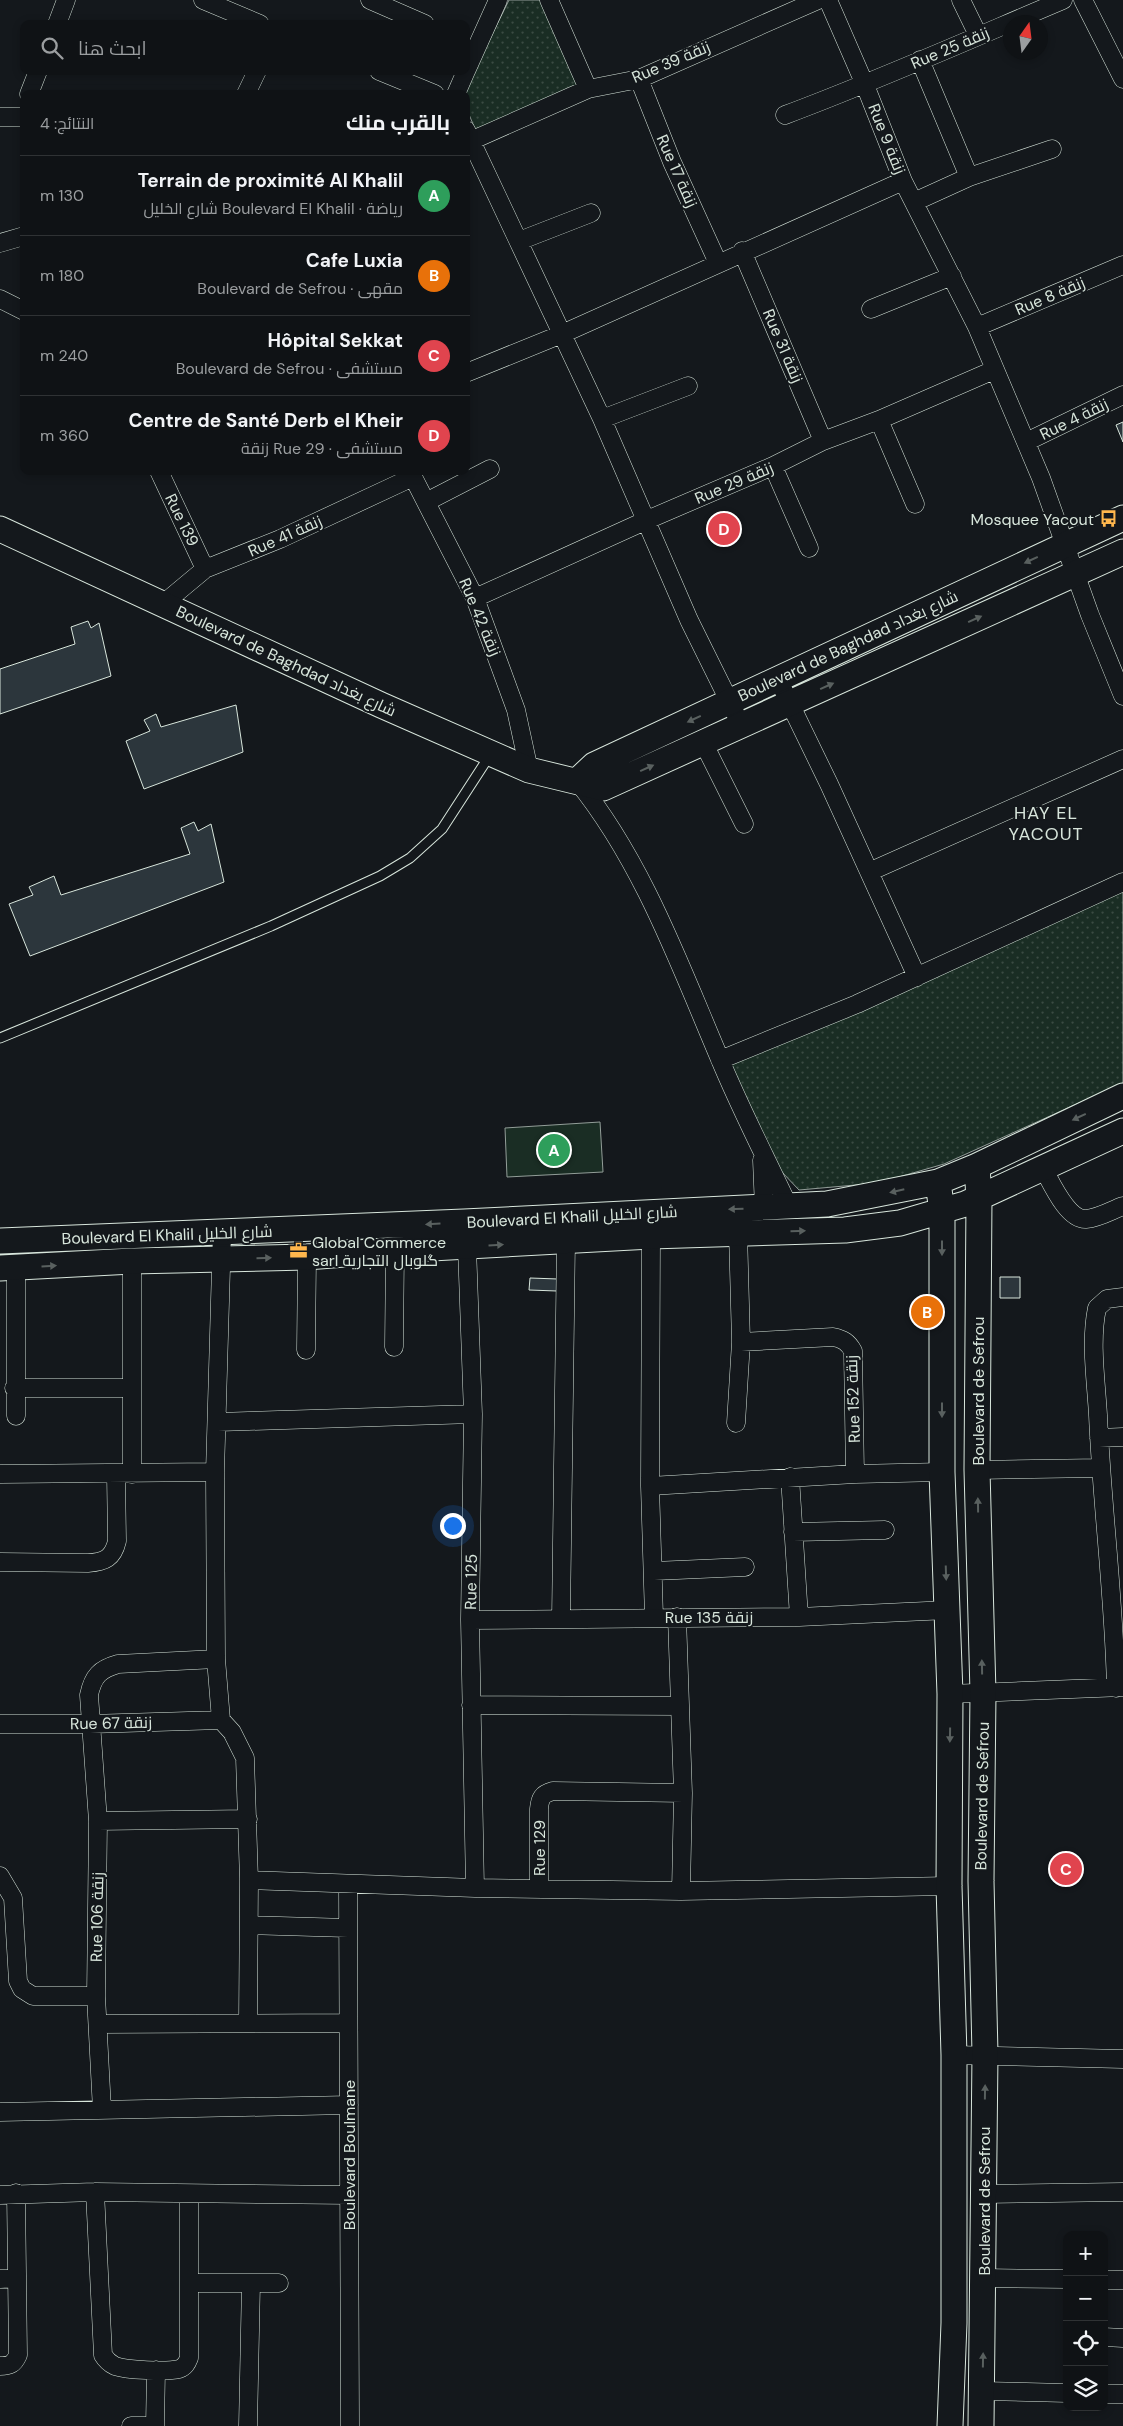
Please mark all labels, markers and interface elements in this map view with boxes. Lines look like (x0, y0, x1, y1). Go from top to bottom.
north arrow (1003, 15, 1048, 60)
search box (20, 20, 470, 75)
street label: Rue 25 زنقة (908, 22, 992, 74)
icon: search (38, 34, 66, 62)
text: ابحث هنا (78, 36, 147, 61)
street label: Rue 39 زنقة (629, 36, 713, 88)
street label: Rue 9 زنقة (863, 101, 911, 177)
text: بالقرب منك (346, 109, 450, 137)
text: النتائج: 4 (40, 113, 94, 134)
street label: Rue 17 زنقة (652, 131, 702, 211)
text: Terrain de proximité Al Khalil (138, 168, 403, 193)
text: 130 m (40, 185, 84, 206)
text: A (428, 185, 440, 206)
text: رياضة · Boulevard El Khalil شارع الخليل (143, 198, 403, 219)
text: Cafe Luxia (306, 248, 403, 273)
text: 180 m (40, 265, 84, 286)
text: B (429, 265, 439, 286)
street label: Rue 8 زنقة (1012, 272, 1088, 320)
text: مقهى · Boulevard de Sefrou (197, 278, 403, 299)
street label: Rue 31 زنقة (758, 306, 808, 386)
text: Hôpital Sekkat (268, 328, 403, 353)
text: 240 m (40, 345, 88, 366)
text: C (428, 345, 440, 366)
text: مستشفى · Boulevard de Sefrou (176, 358, 403, 379)
street label: Rue 4 زنقة (1036, 393, 1112, 445)
text: Centre de Santé Derb el Kheir (128, 408, 403, 433)
text: 360 m (40, 425, 89, 446)
text: D (428, 425, 440, 446)
text: مستشفى · Rue 29 زنقة (241, 438, 403, 459)
street label: Rue 29 زنقة (692, 457, 776, 509)
street label: Rue 139 (160, 490, 204, 550)
place label: Mosquee Yacout (970, 509, 1094, 530)
bus stop icon: Mosquee Yacout (1098, 509, 1118, 529)
street label: Rue 41 زنقة (245, 510, 325, 562)
pin: D (708, 510, 740, 548)
one-way arrow (1024, 557, 1038, 565)
street label: Rue 42 زنقة (454, 575, 506, 659)
street label: Boulevard de Baghdad شارع بغداد (735, 586, 962, 707)
street label: Boulevard de Baghdad شارع بغداد (172, 601, 399, 722)
one-way arrow (968, 615, 982, 623)
one-way arrow (820, 682, 834, 690)
one-way arrow (687, 715, 701, 723)
one-way arrow (640, 763, 654, 771)
district label: HAY EL YACOUT (1008, 801, 1084, 846)
one-way arrow (1072, 1113, 1086, 1121)
pin: A (538, 1131, 570, 1169)
one-way arrow (889, 1187, 904, 1195)
street label: Boulevard El Khalil شارع الخليل (466, 1201, 678, 1234)
one-way arrow (727, 1206, 743, 1214)
one-way arrow (425, 1220, 441, 1228)
street label: Boulevard El Khalil شارع الخليل (61, 1221, 273, 1250)
one-way arrow (790, 1227, 806, 1235)
place label: Global Commerce sarl گلوبال التجارية (312, 1232, 446, 1271)
one-way arrow (938, 1240, 946, 1256)
office icon: Global Commerce sarl گلوبال التجارية (288, 1241, 308, 1261)
one-way arrow (488, 1241, 504, 1249)
one-way arrow (256, 1254, 272, 1262)
one-way arrow (41, 1261, 57, 1269)
pin: B (911, 1293, 943, 1331)
street label: Boulevard de Sefrou (968, 1317, 989, 1465)
street label: Rue 152 زنقة (841, 1355, 865, 1443)
one-way arrow (938, 1403, 946, 1419)
one-way arrow (974, 1497, 982, 1513)
your location (440, 1513, 466, 1539)
street label: Rue 125 (460, 1554, 482, 1610)
one-way arrow (943, 1565, 951, 1581)
street label: Rue 135 زنقة (665, 1607, 753, 1628)
one-way arrow (978, 1659, 986, 1675)
street label: Rue 67 زنقة (70, 1712, 152, 1734)
street label: Boulevard de Sefrou (970, 1721, 994, 1871)
one-way arrow (946, 1727, 954, 1743)
street label: Rue 129 (529, 1820, 550, 1876)
pin: C (1050, 1850, 1082, 1888)
street label: Rue 106 زنقة (86, 1872, 108, 1962)
street label: Boulevard Boulmane (339, 2080, 360, 2230)
one-way arrow (981, 2084, 989, 2100)
street label: Boulevard de Sefrou (974, 2127, 995, 2275)
map controls (1063, 2231, 1108, 2411)
button: + (1063, 2231, 1108, 2276)
button: − (1063, 2276, 1108, 2321)
button: locate (1063, 2321, 1108, 2366)
one-way arrow (979, 2352, 987, 2368)
button: layers (1063, 2366, 1108, 2411)

